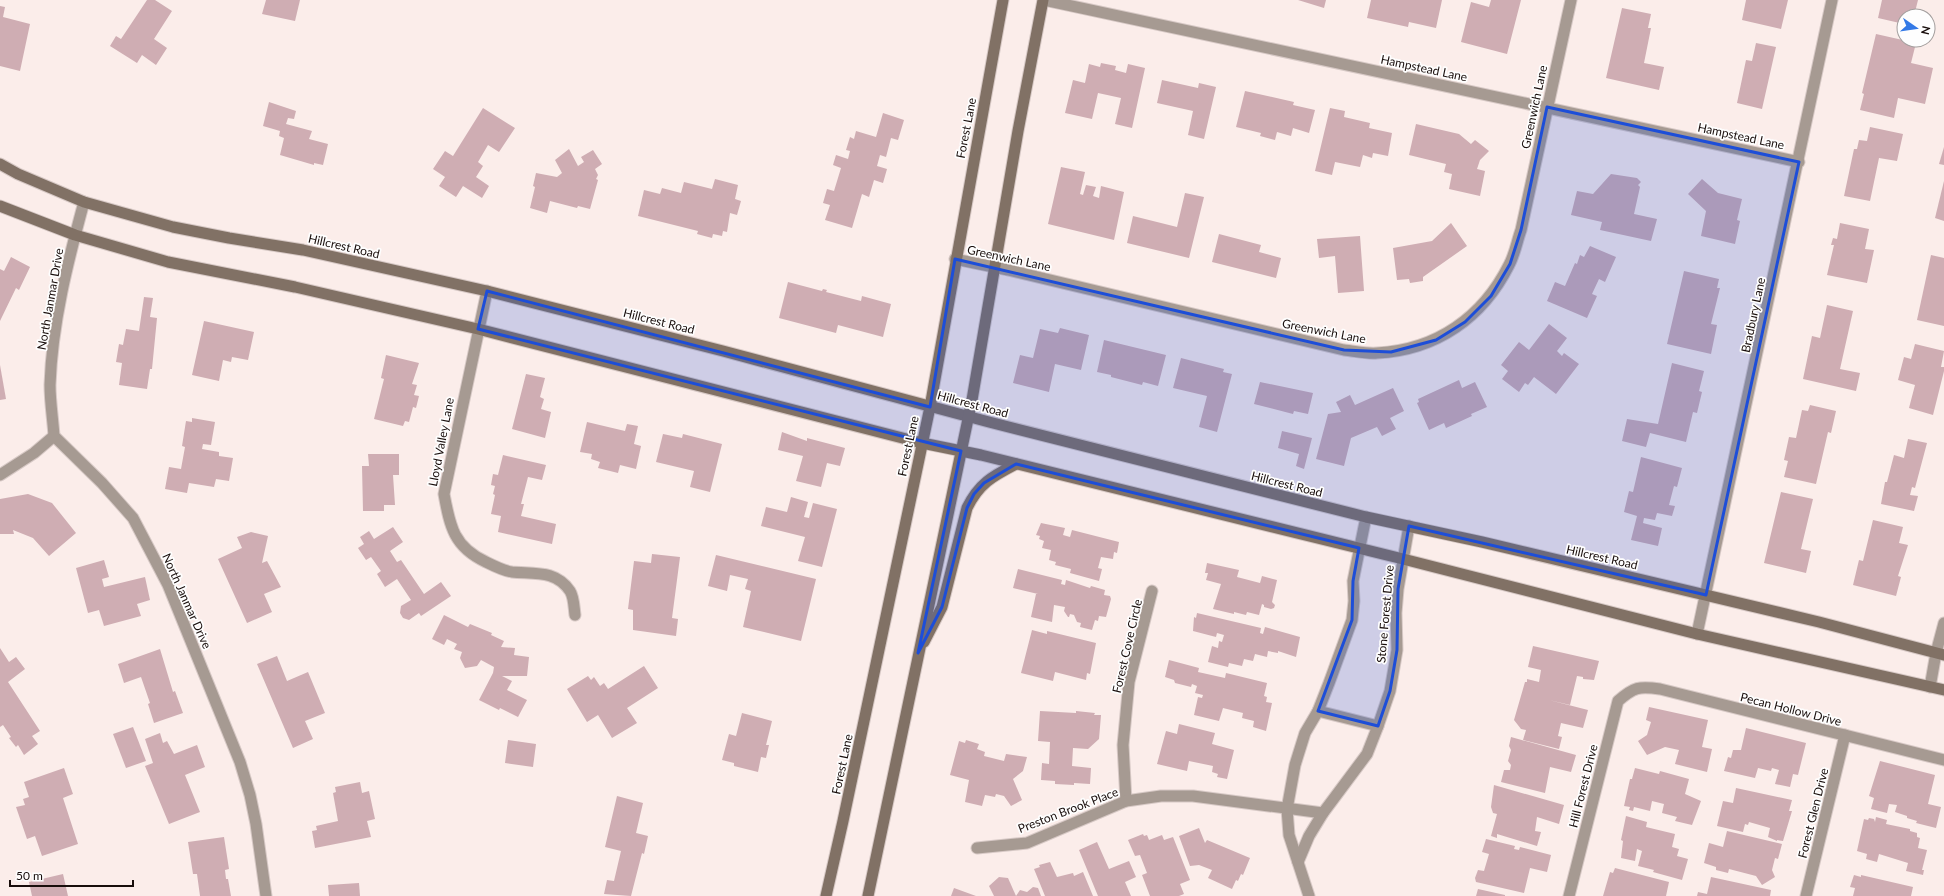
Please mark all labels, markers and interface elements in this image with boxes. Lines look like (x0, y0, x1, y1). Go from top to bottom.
north arrow (1896, 8, 1936, 48)
text: N (1919, 25, 1934, 36)
street label: Hampstead Lane (1379, 51, 1469, 85)
street label: Greenwich Lane (1518, 64, 1550, 150)
street label: Forest Lane (953, 96, 979, 160)
street label: Hampstead Lane (1696, 119, 1786, 153)
street label: Hillcrest Road (307, 230, 381, 262)
street label: Greenwich Lane (966, 242, 1052, 274)
street label: North Janmar Drive (34, 247, 66, 351)
street label: Bradbury Lane (1738, 276, 1768, 354)
street label: Hillcrest Road (622, 305, 696, 337)
street label: Greenwich Lane (1281, 316, 1367, 346)
street label: Hillcrest Road (936, 387, 1010, 421)
street label: Lloyd Valley Lane (425, 396, 457, 488)
street label: Forest Lane (894, 414, 922, 478)
street label: Hillcrest Road (1250, 468, 1324, 500)
street label: Hillcrest Road (1565, 541, 1639, 573)
street label: North Janmar Drive (159, 551, 215, 651)
street label: Stone Forest Drive (1373, 564, 1397, 664)
street label: Forest Cove Circle (1109, 598, 1145, 694)
street label: Pecan Hollow Drive (1739, 689, 1843, 729)
street label: Forest Lane (828, 732, 856, 796)
street label: Hill Forest Drive (1565, 743, 1601, 829)
street label: Forest Glen Drive (1795, 766, 1831, 860)
street label: Preston Brook Place (1016, 784, 1120, 836)
scale bar (10, 862, 133, 888)
text: 50 m (16, 868, 43, 883)

